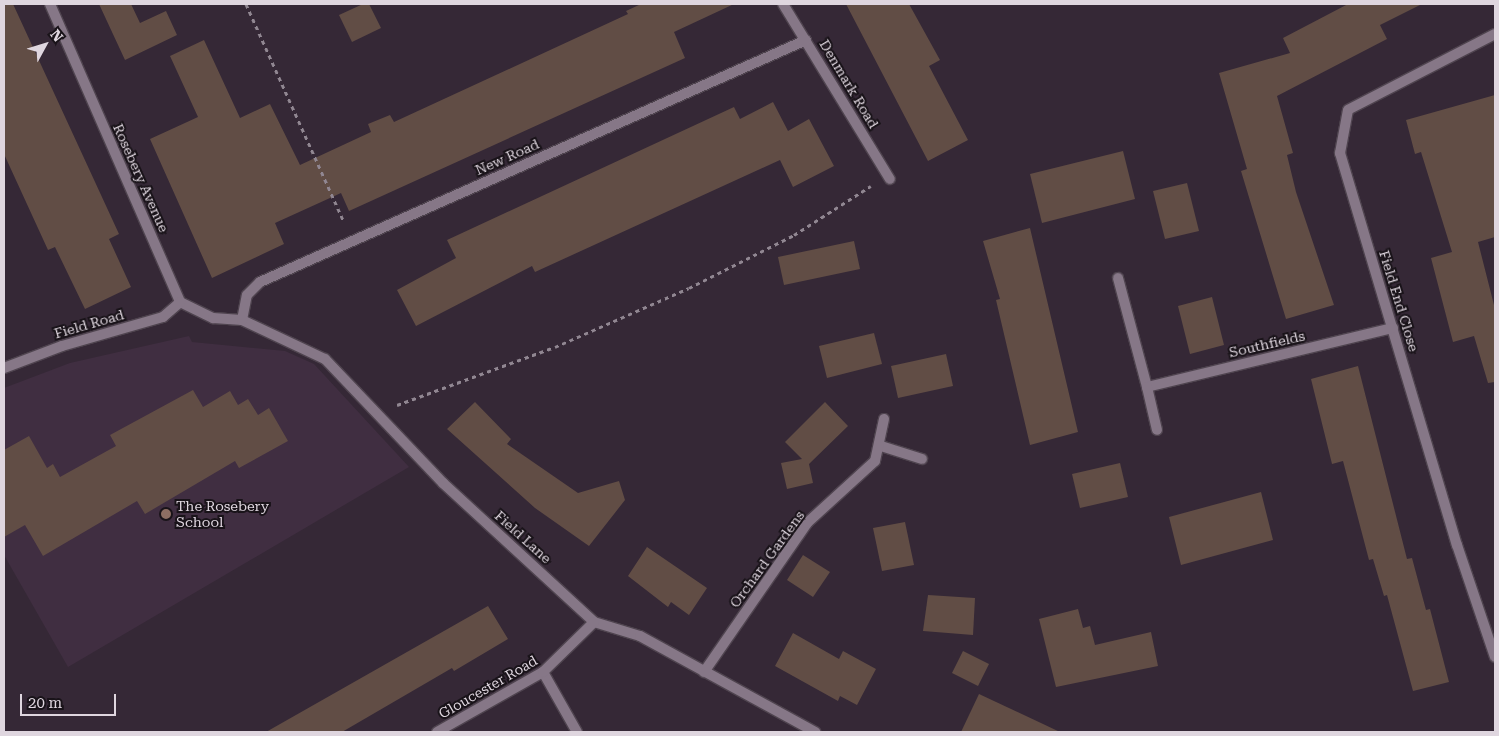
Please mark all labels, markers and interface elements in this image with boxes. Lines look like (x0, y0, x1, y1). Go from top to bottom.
north arrow (20, 20, 70, 70)
text: N (47, 26, 66, 45)
street label: Denmark Road (816, 37, 882, 131)
street label: Rosebery Avenue (110, 121, 172, 235)
street label: New Road (472, 135, 542, 179)
street label: Field End Close (1376, 248, 1422, 354)
street label: Field Road (52, 306, 126, 342)
street label: Southfields (1227, 327, 1307, 361)
place label: The Rosebery School (176, 498, 269, 530)
street label: Field Lane (491, 507, 555, 567)
street label: Orchard Gardens (726, 507, 808, 611)
marker: The Rosebery School (160, 508, 172, 520)
street label: Gloucester Road (436, 652, 540, 722)
scale bar (22, 684, 119, 716)
text: 20 m (28, 694, 62, 712)

